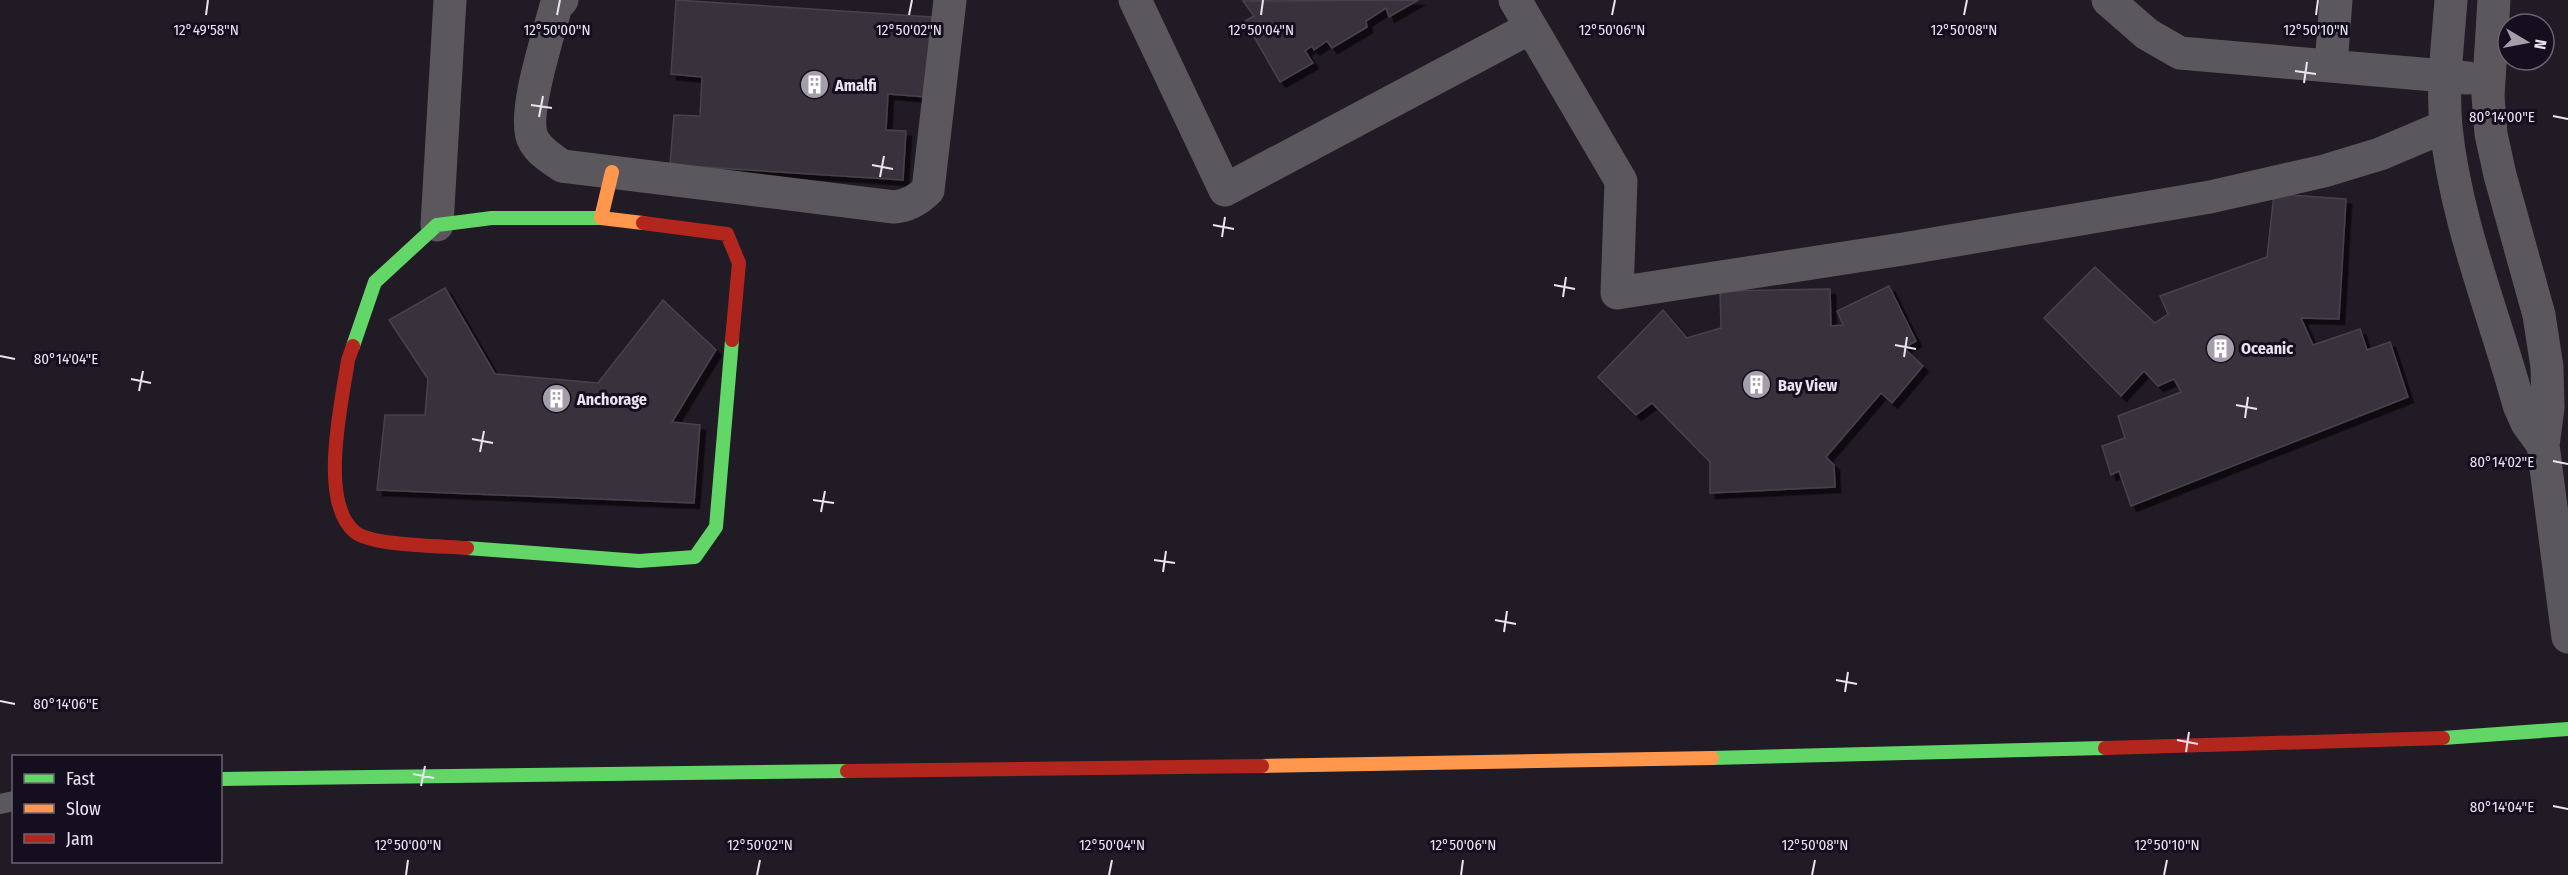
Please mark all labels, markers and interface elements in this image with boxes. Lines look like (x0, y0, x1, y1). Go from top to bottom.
north arrow (2496, 12, 2556, 72)
text: 12°49'58"N (173, 21, 239, 39)
text: 12°50'00"N (523, 21, 591, 39)
text: 12°50'02"N (876, 21, 942, 39)
text: 12°50'04"N (1228, 21, 1294, 39)
text: 12°50'06"N (1579, 21, 1645, 39)
text: 12°50'08"N (1931, 21, 1997, 39)
text: 12°50'10"N (2283, 21, 2349, 39)
text: N (2530, 38, 2550, 51)
building icon: Amalfi (798, 69, 830, 101)
place label: Amalfi (834, 76, 877, 95)
text: 80°14'00"E (2469, 108, 2535, 126)
building icon: Oceanic (2204, 332, 2236, 364)
place label: Oceanic (2241, 339, 2293, 358)
text: 80°14'04"E (34, 350, 98, 368)
building icon: Bay View (1741, 369, 1773, 401)
place label: Bay View (1778, 376, 1837, 395)
building icon: Anchorage (540, 383, 572, 415)
place label: Anchorage (576, 390, 647, 409)
text: 80°14'02"E (2470, 453, 2534, 471)
text: 80°14'06"E (33, 695, 99, 713)
legend (12, 755, 222, 863)
text: Fast (66, 768, 95, 790)
text: Slow (66, 798, 101, 820)
text: 80°14'04"E (2470, 798, 2534, 816)
text: Jam (66, 828, 94, 850)
text: 12°50'00"N (374, 836, 442, 854)
text: 12°50'02"N (727, 836, 793, 854)
text: 12°50'04"N (1079, 836, 1145, 854)
text: 12°50'06"N (1430, 836, 1496, 854)
text: 12°50'08"N (1782, 836, 1848, 854)
text: 12°50'10"N (2134, 836, 2200, 854)

